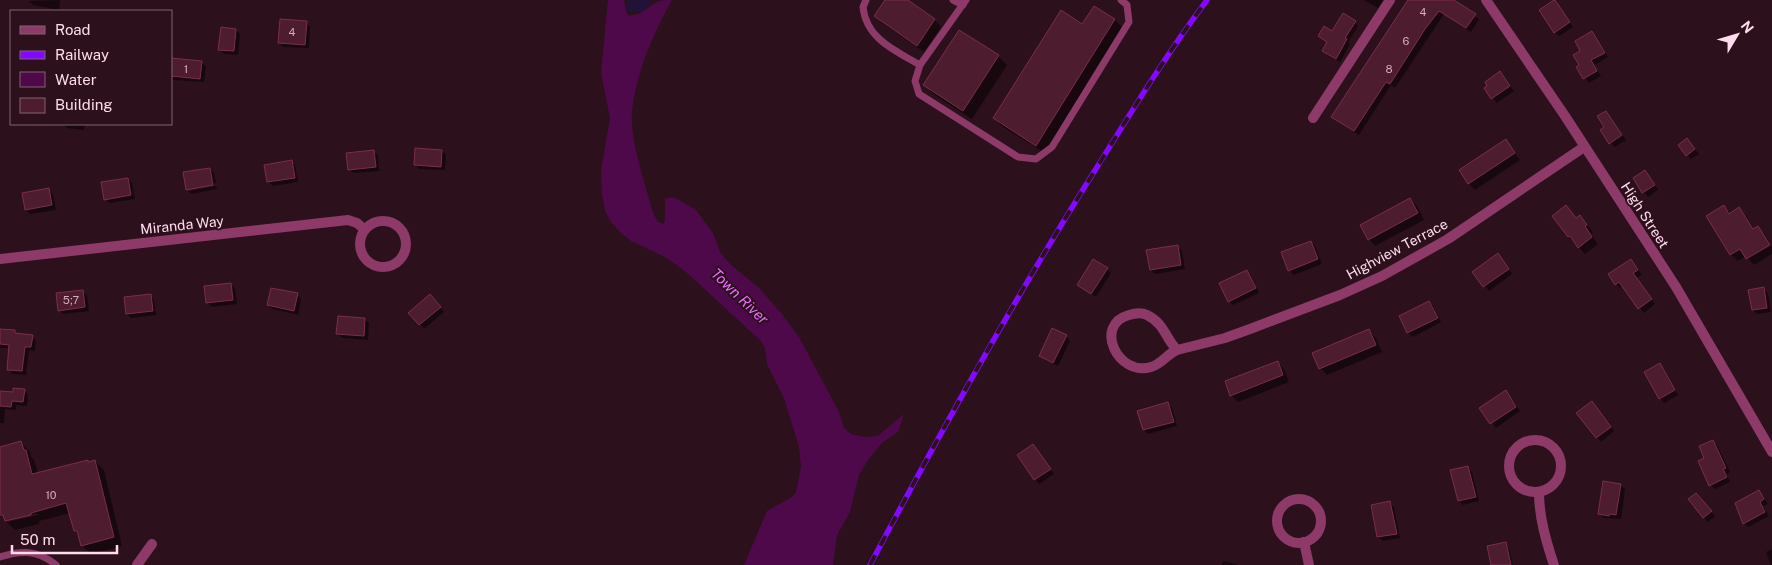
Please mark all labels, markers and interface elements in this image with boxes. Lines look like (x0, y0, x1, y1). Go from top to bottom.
house number: 4 (1420, 6, 1427, 18)
legend (10, 10, 172, 125)
north arrow (1712, 10, 1762, 60)
text: N (1738, 18, 1757, 36)
text: Road (55, 21, 91, 38)
house number: 4 (289, 26, 296, 38)
house number: 6 (1403, 35, 1410, 47)
text: Railway (55, 46, 109, 63)
house number: 1 (184, 63, 188, 75)
house number: 8 (1385, 63, 1393, 75)
text: Water (55, 71, 97, 88)
text: Building (55, 96, 113, 113)
street label: High Street (1618, 179, 1672, 251)
street label: Miranda Way (139, 213, 225, 237)
street label: Highview Terrace (1344, 215, 1451, 282)
water label: Town River (708, 265, 772, 328)
house number: 5;7 (63, 294, 80, 306)
house number: 10 (45, 489, 57, 501)
scale bar (12, 522, 118, 554)
text: 50 m (20, 531, 55, 548)

